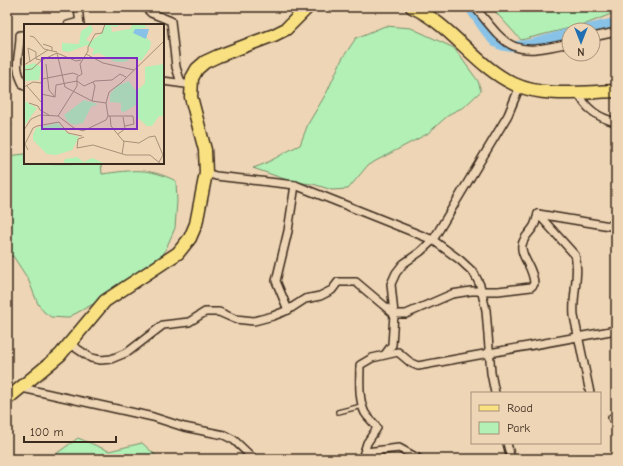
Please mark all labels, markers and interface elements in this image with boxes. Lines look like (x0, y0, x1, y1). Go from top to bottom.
north arrow (561, 22, 601, 62)
inset map (24, 24, 164, 164)
text: N (577, 45, 585, 58)
legend (471, 392, 601, 444)
text: Road (507, 401, 533, 415)
scale bar (24, 418, 116, 444)
text: Park (507, 421, 530, 435)
text: 100 m (30, 425, 63, 439)

